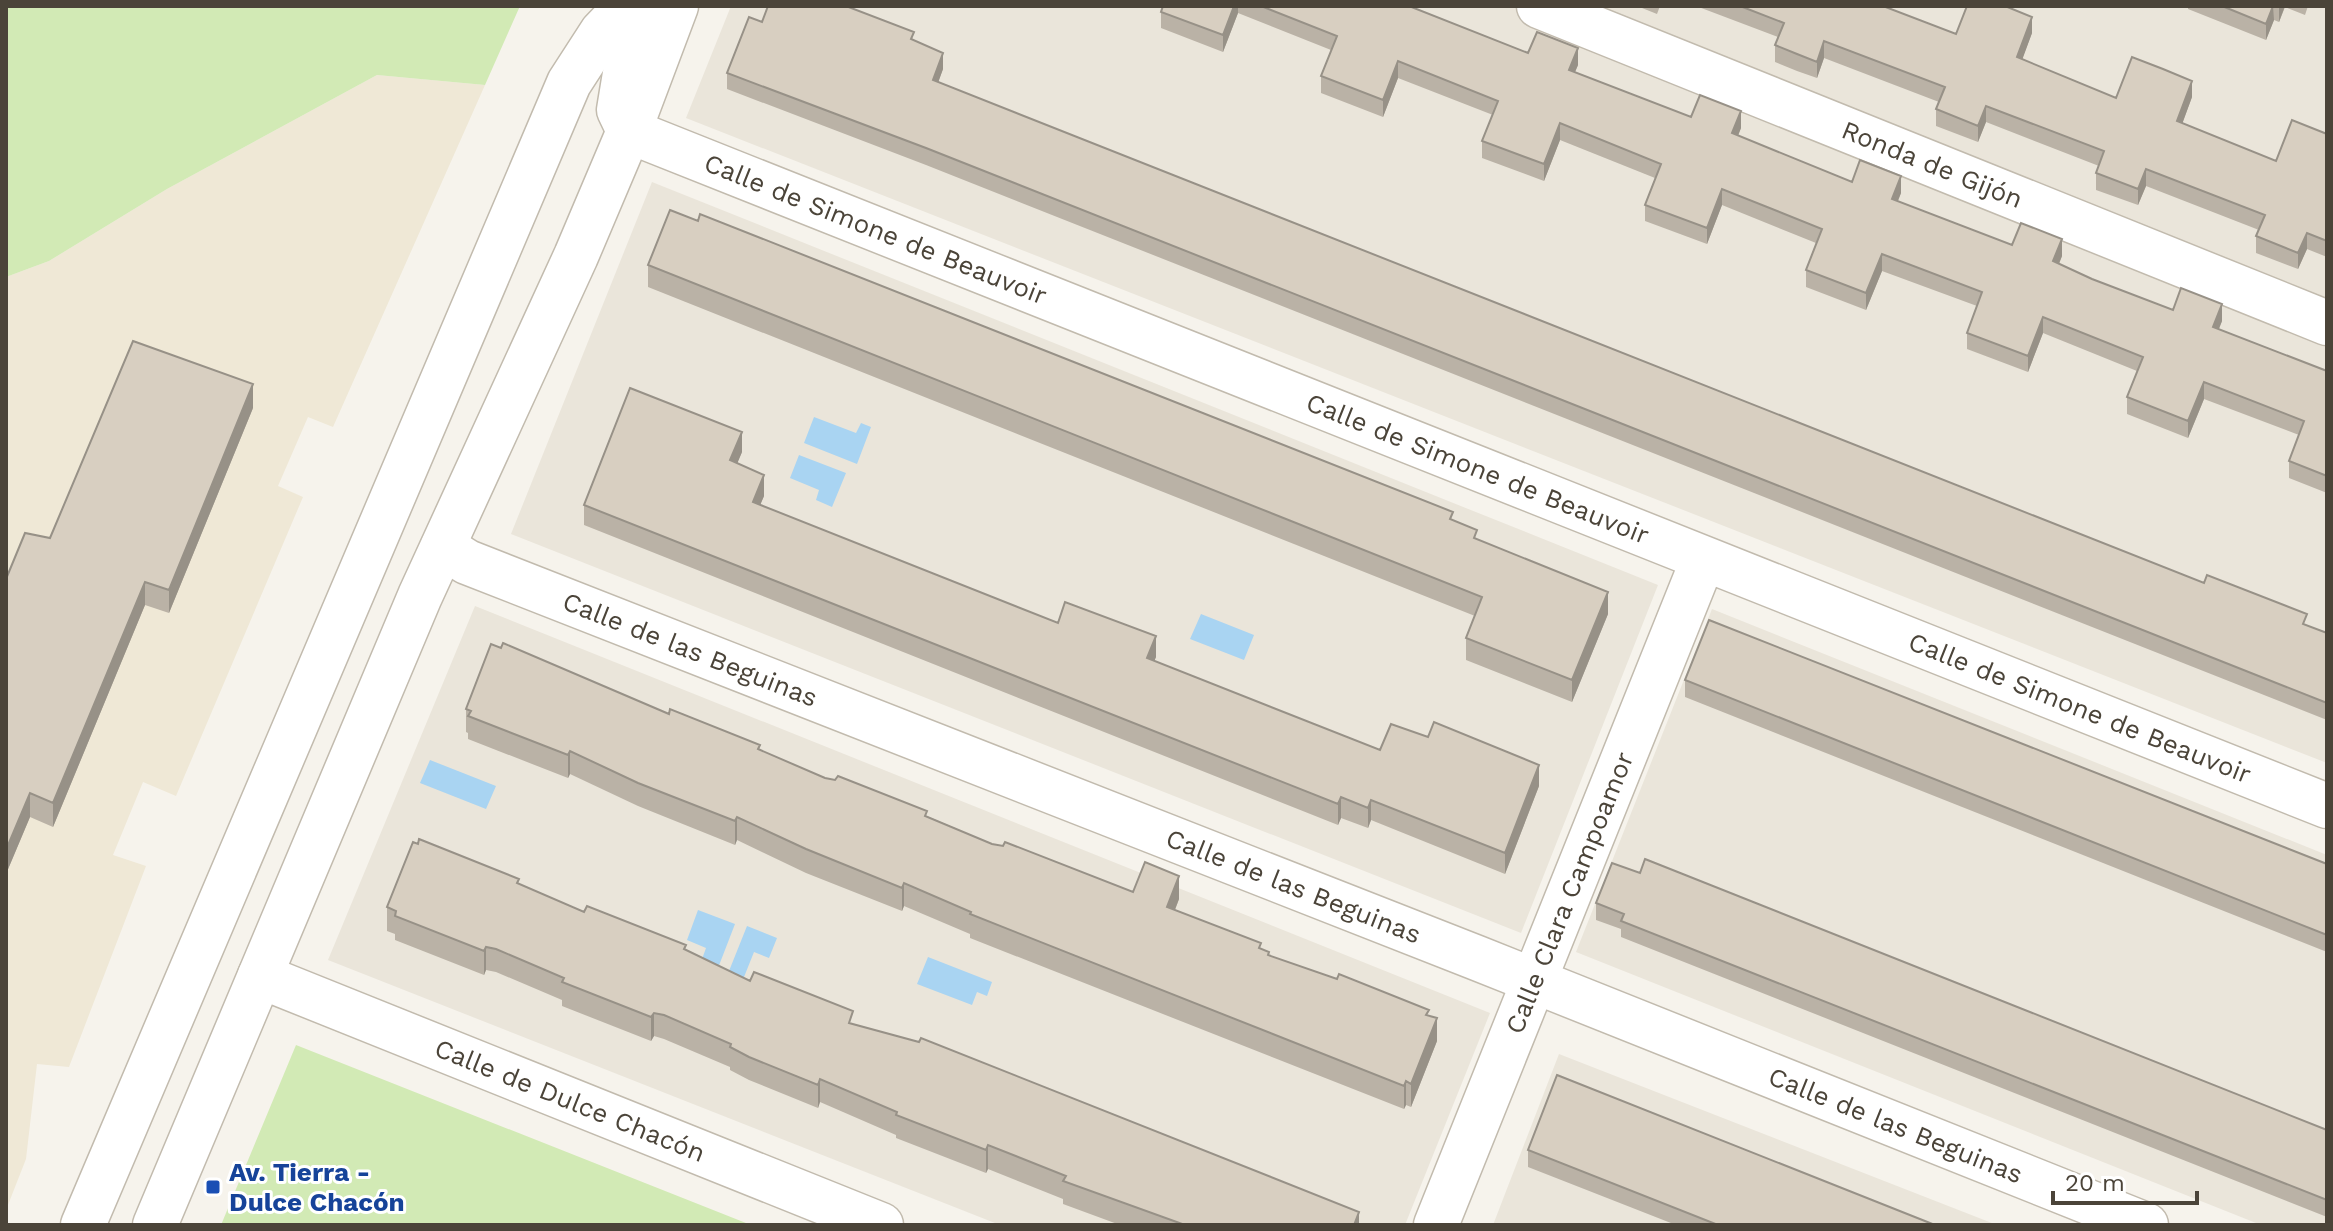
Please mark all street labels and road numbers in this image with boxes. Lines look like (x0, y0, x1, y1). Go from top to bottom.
street label: Ronda de Gijón (1837, 114, 2027, 214)
street label: Calle de Simone de Beauvoir (700, 147, 1051, 311)
street label: Calle de Simone de Beauvoir (1302, 387, 1653, 550)
street label: Calle de las Beguinas (558, 586, 822, 713)
street label: Calle de Simone de Beauvoir (1904, 626, 2256, 789)
street label: Calle Clara Campoamor (1499, 747, 1639, 1038)
street label: Calle de las Beguinas (1162, 823, 1425, 949)
street label: Calle de Dulce Chacón (430, 1033, 710, 1168)
street label: Calle de las Beguinas (1764, 1061, 2027, 1189)

